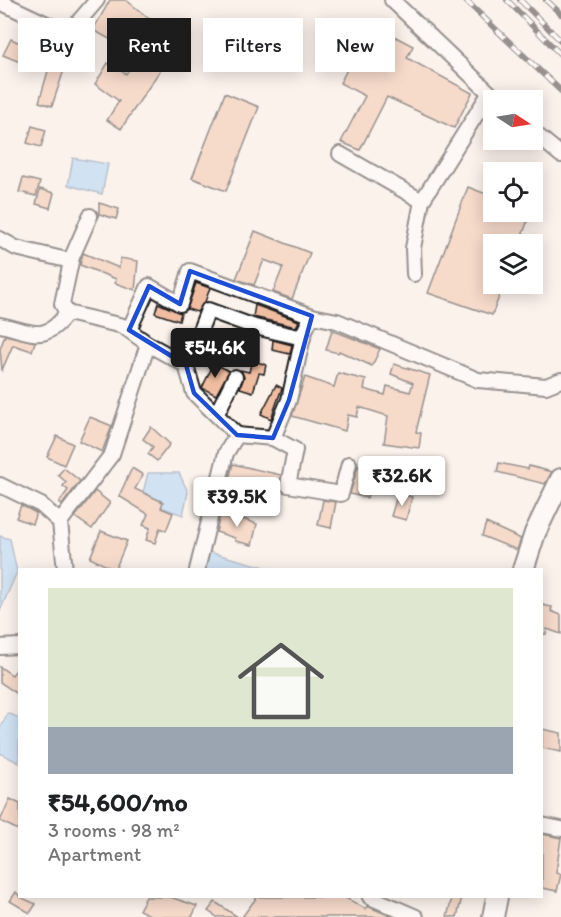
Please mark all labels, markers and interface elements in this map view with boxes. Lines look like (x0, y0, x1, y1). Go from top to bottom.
chip: Buy (18, 18, 95, 72)
chip: Rent (107, 18, 191, 72)
chip: Filters (203, 18, 303, 72)
chip: New (315, 18, 395, 72)
north arrow (483, 90, 543, 150)
map controls (483, 90, 543, 294)
button: locate (483, 162, 543, 222)
button: layers (483, 234, 543, 294)
pin: ₹54.6K (166, 328, 264, 379)
text: ₹54.6K (185, 335, 245, 359)
pin: ₹32.6K (353, 456, 451, 507)
text: ₹32.6K (372, 463, 432, 487)
pin: ₹39.5K (188, 477, 286, 528)
text: ₹39.5K (207, 484, 267, 508)
icon: home (227, 627, 335, 735)
text: ₹54,600/mo (48, 786, 188, 818)
text: 3 rooms · 98 m² (48, 818, 180, 842)
text: Apartment (48, 842, 141, 866)

